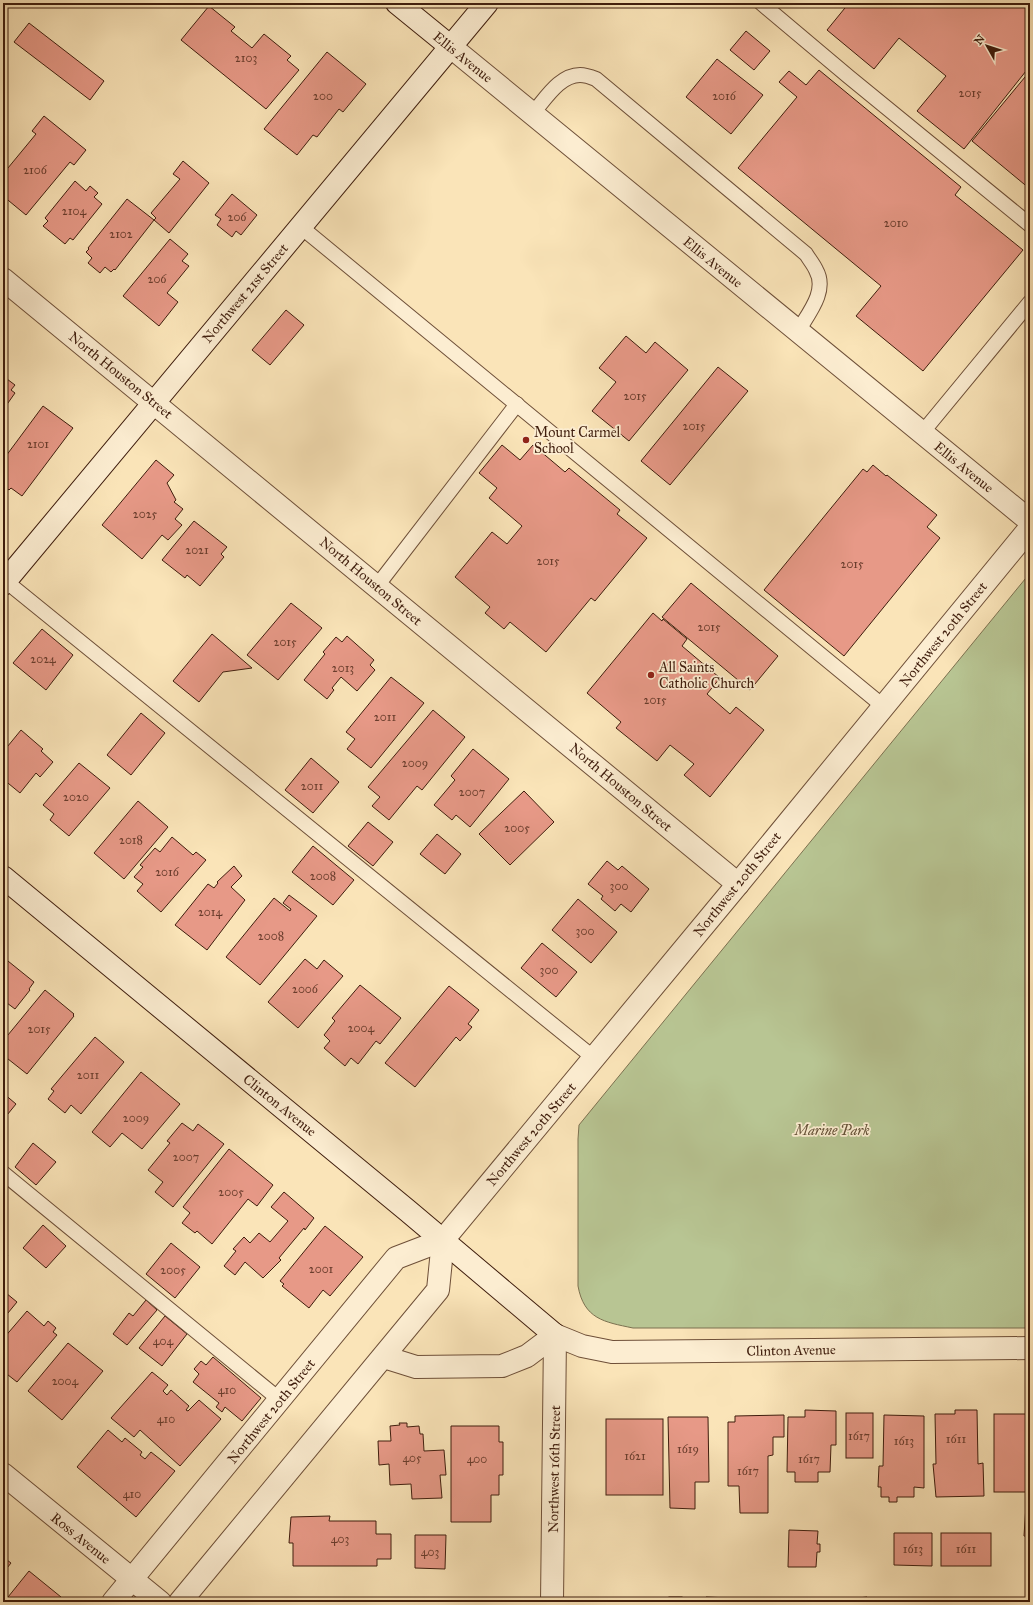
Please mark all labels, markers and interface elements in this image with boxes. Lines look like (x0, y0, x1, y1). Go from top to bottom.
north arrow (967, 26, 1007, 66)
street label: Ellis Avenue (430, 28, 496, 87)
text: N (972, 32, 988, 48)
house number: 2103 (235, 51, 257, 65)
house number: 2015 (958, 86, 982, 100)
house number: 200 (313, 89, 333, 103)
house number: 2016 (712, 89, 737, 103)
house number: 2106 (23, 163, 48, 177)
house number: 2104 (62, 204, 86, 218)
house number: 206 (227, 210, 247, 224)
house number: 2010 (884, 216, 908, 230)
house number: 2102 (109, 227, 133, 241)
street label: Ellis Avenue (680, 233, 746, 292)
street label: Northwest 21st Street (199, 240, 292, 347)
house number: 206 (147, 272, 167, 286)
street label: North Houston Street (65, 328, 176, 423)
house number: 2015 (623, 389, 647, 403)
house number: 2015 (682, 419, 706, 433)
place label: Mount Carmel School (534, 424, 621, 457)
marker: Mount Carmel School (521, 435, 531, 445)
house number: 2101 (27, 437, 49, 451)
street label: Ellis Avenue (931, 438, 997, 497)
house number: 2025 (133, 507, 158, 521)
street label: North Houston Street (316, 533, 426, 629)
house number: 2021 (185, 543, 209, 557)
house number: 2015 (536, 554, 560, 568)
house number: 2015 (840, 557, 864, 571)
street label: Northwest 20th Street (896, 578, 991, 690)
house number: 2015 (697, 620, 721, 634)
house number: 2015 (273, 635, 297, 649)
house number: 2024 (30, 652, 56, 666)
place label: All Saints Catholic Church (658, 659, 755, 692)
house number: 2013 (332, 661, 354, 675)
marker: All Saints Catholic Church (646, 670, 656, 680)
house number: 2015 (643, 693, 667, 707)
house number: 2011 (374, 710, 396, 724)
street label: North Houston Street (566, 739, 676, 835)
house number: 2009 (402, 756, 428, 770)
house number: 2011 (301, 779, 323, 793)
house number: 2007 (459, 785, 485, 799)
house number: 2020 (63, 790, 89, 804)
house number: 2005 (504, 821, 530, 835)
street label: Northwest 20th Street (690, 828, 785, 940)
house number: 2018 (119, 833, 143, 847)
house number: 2016 (155, 865, 180, 879)
house number: 2008 (310, 869, 336, 883)
house number: 300 (610, 879, 628, 893)
house number: 2014 (198, 905, 222, 919)
house number: 300 (576, 924, 594, 938)
house number: 2008 (258, 929, 284, 943)
house number: 300 (540, 963, 558, 977)
house number: 2006 (292, 982, 319, 996)
house number: 2004 (348, 1021, 375, 1035)
house number: 2015 (27, 1022, 51, 1036)
house number: 2011 (77, 1068, 99, 1082)
street label: Clinton Avenue (240, 1071, 320, 1140)
street label: Northwest 20th Street (483, 1079, 580, 1190)
house number: 2009 (123, 1111, 149, 1125)
park label: Marine Park (793, 1122, 870, 1139)
house number: 2007 (173, 1150, 199, 1164)
house number: 2005 (218, 1185, 244, 1199)
house number: 2001 (309, 1262, 334, 1276)
house number: 2005 (160, 1263, 186, 1277)
house number: 404 (153, 1334, 173, 1348)
street label: Clinton Avenue (746, 1341, 836, 1360)
street label: Northwest 20th Street (224, 1355, 319, 1467)
house number: 2004 (52, 1374, 79, 1388)
house number: 410 (218, 1383, 236, 1397)
street label: Northwest 16th Street (545, 1405, 564, 1533)
house number: 410 (157, 1412, 175, 1426)
house number: 1617 (848, 1429, 870, 1443)
house number: 1611 (946, 1432, 966, 1446)
house number: 1613 (894, 1434, 914, 1448)
house number: 1619 (677, 1442, 699, 1456)
house number: 1621 (624, 1449, 646, 1463)
house number: 405 (402, 1451, 422, 1465)
house number: 400 (467, 1452, 487, 1466)
house number: 1617 (798, 1452, 820, 1466)
house number: 1617 (737, 1464, 759, 1478)
house number: 410 (123, 1487, 141, 1501)
street label: Ross Avenue (47, 1509, 114, 1568)
house number: 403 (331, 1532, 349, 1546)
house number: 1613 (903, 1542, 923, 1556)
house number: 1611 (956, 1542, 976, 1556)
house number: 403 (421, 1545, 439, 1559)

